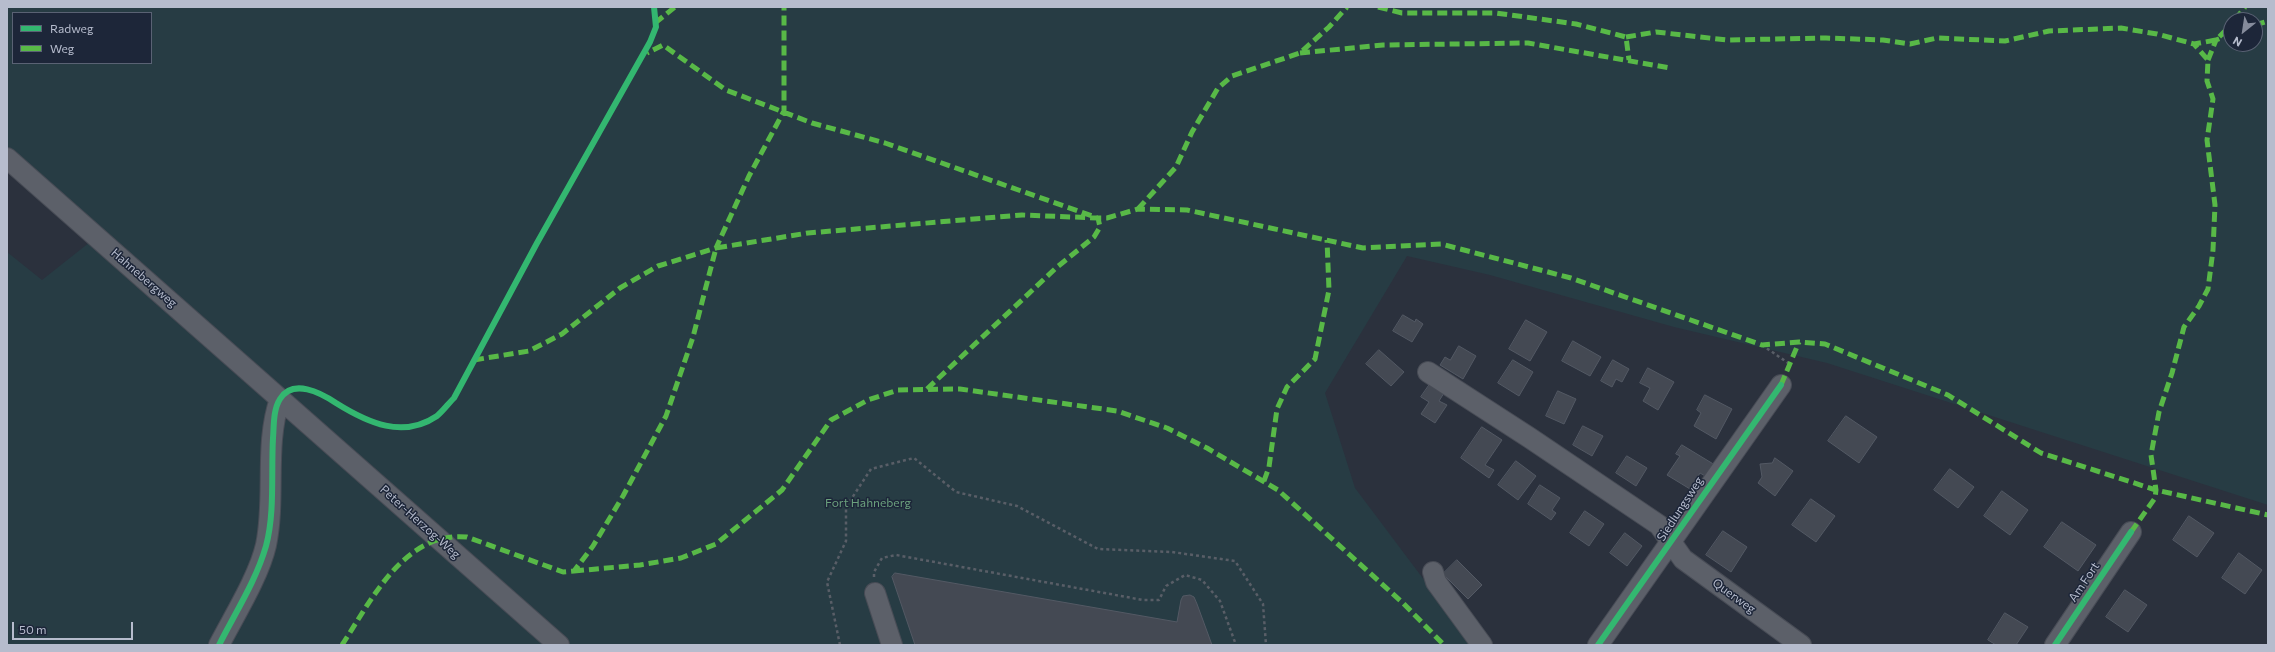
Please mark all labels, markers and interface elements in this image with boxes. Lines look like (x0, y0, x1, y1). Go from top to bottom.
legend (12, 12, 152, 64)
north arrow (2223, 12, 2263, 52)
text: Radweg (50, 21, 93, 35)
text: N (2230, 34, 2244, 50)
text: Weg (50, 41, 74, 55)
street label: Hahnebergweg (108, 246, 180, 310)
street label: Siedlungsweg (1654, 474, 1706, 544)
street label: Peter-Herzog-Weg (377, 482, 463, 562)
park label: Fort Hahneberg (825, 496, 911, 510)
street label: Am Fort (2066, 560, 2102, 604)
street label: Querweg (1710, 576, 1758, 616)
scale bar (14, 614, 135, 640)
text: 50 m (19, 622, 47, 636)

